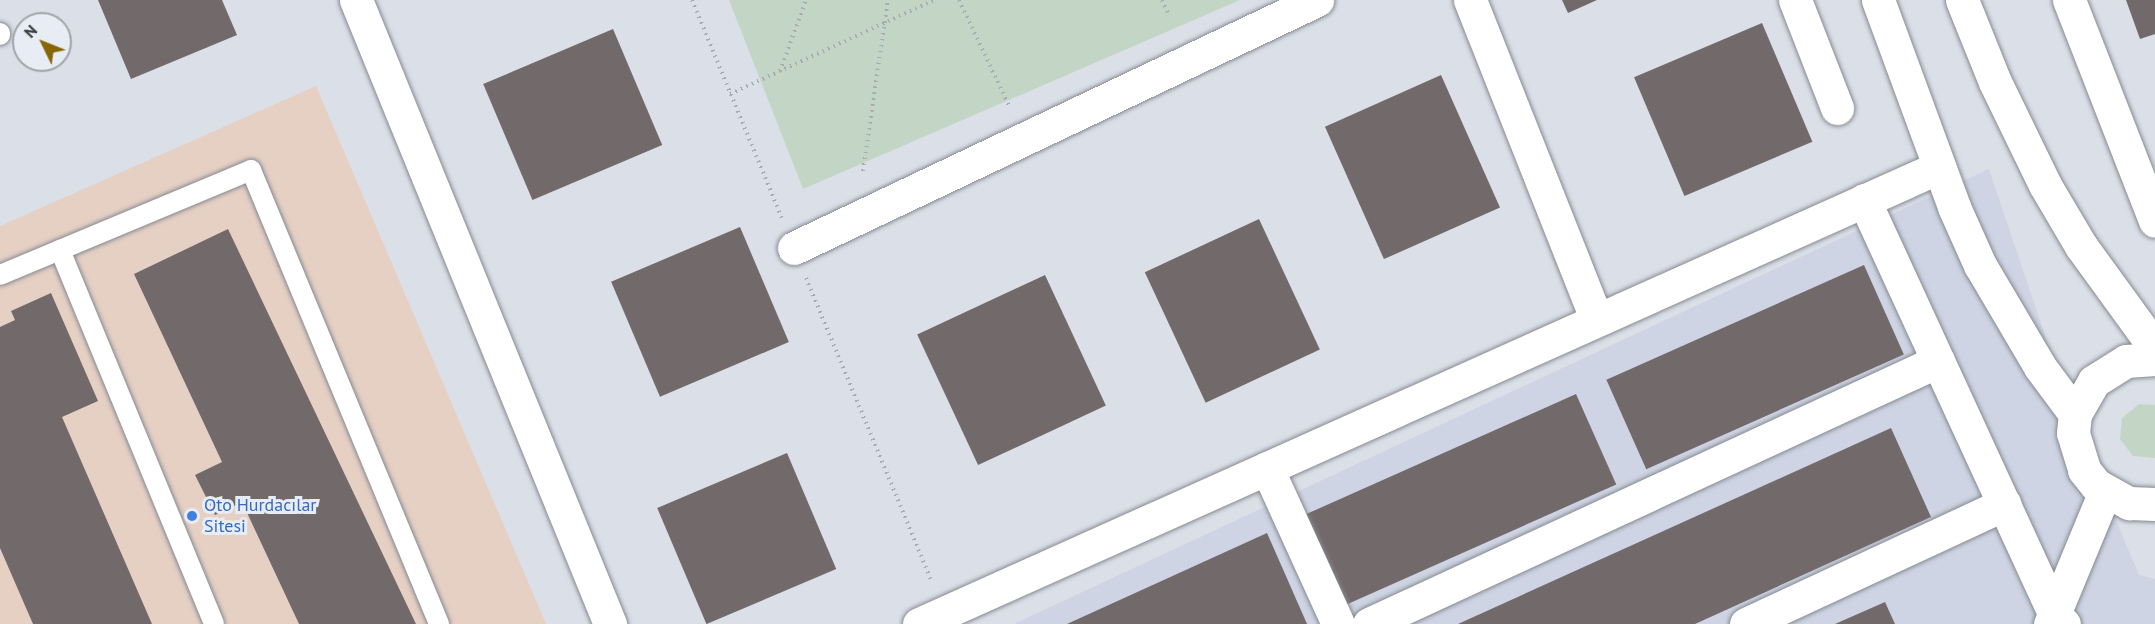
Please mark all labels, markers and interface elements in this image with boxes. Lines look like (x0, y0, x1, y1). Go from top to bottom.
north arrow (12, 12, 72, 72)
text: N (19, 20, 41, 42)
place label: Oto Hurdacılar Sitesi (204, 495, 316, 538)
marker: Oto Hurdacılar Sitesi (185, 509, 199, 523)

